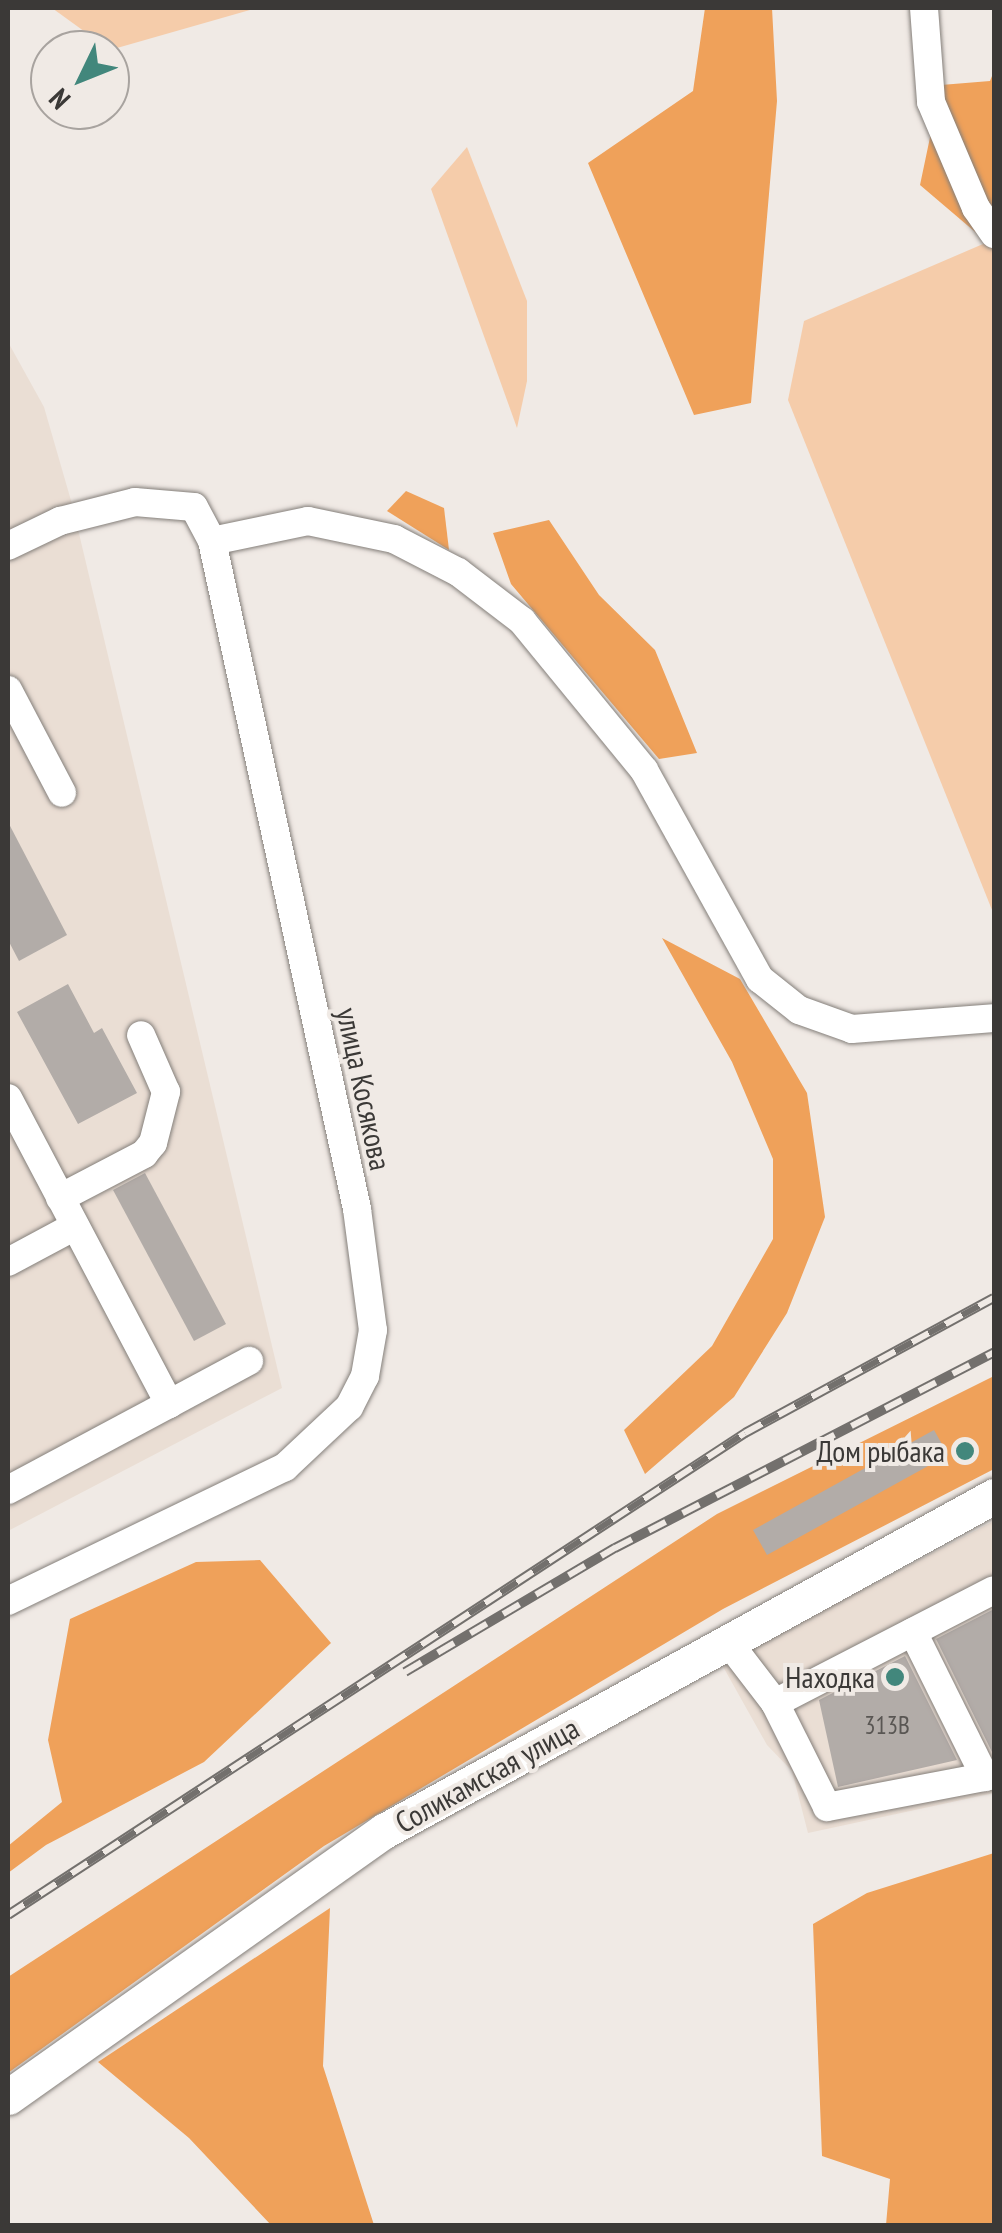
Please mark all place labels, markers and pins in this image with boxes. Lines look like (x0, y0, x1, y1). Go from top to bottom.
place label: Дом рыбака (817, 1433, 945, 1469)
marker: Дом рыбака (954, 1440, 976, 1462)
place label: Находка (785, 1659, 875, 1695)
marker: Находка (884, 1666, 906, 1688)

